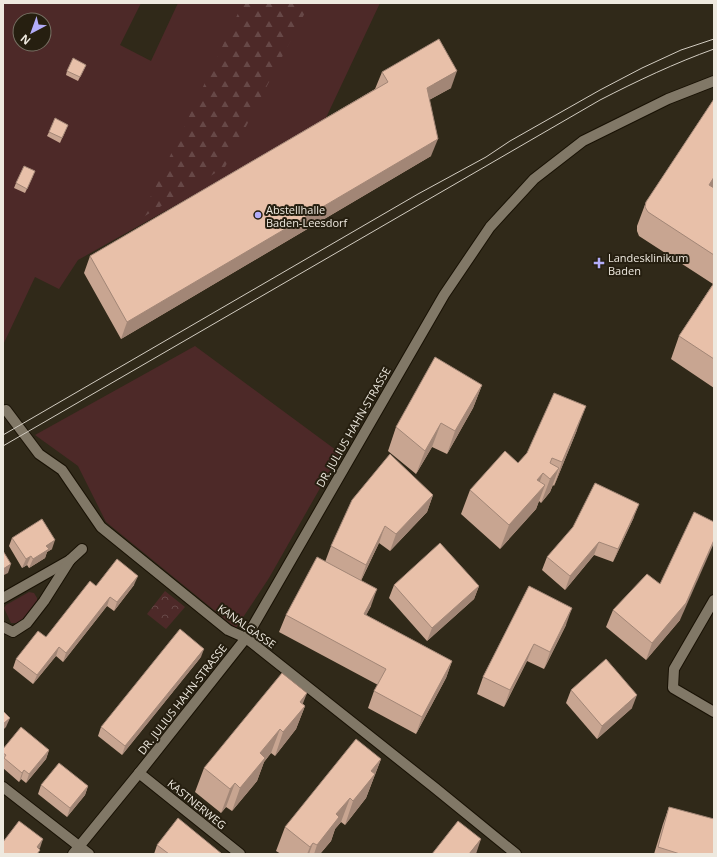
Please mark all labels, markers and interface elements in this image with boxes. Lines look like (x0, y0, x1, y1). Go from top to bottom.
north arrow (12, 12, 52, 52)
text: N (17, 31, 33, 49)
place label: Abstellhalle Baden-Leesdorf (266, 202, 349, 230)
marker: Abstellhalle Baden-Leesdorf (253, 210, 263, 220)
place label: Landesklinikum Baden (608, 250, 688, 278)
marker: Landesklinikum Baden (593, 257, 605, 269)
street label: DR. JULIUS HAHN-STRASSE (312, 364, 394, 490)
street label: KANALGASSE (215, 600, 279, 652)
street label: DR. JULIUS HAHN-STRASSE (134, 641, 230, 757)
street label: KASTNERWEG (165, 776, 229, 832)

